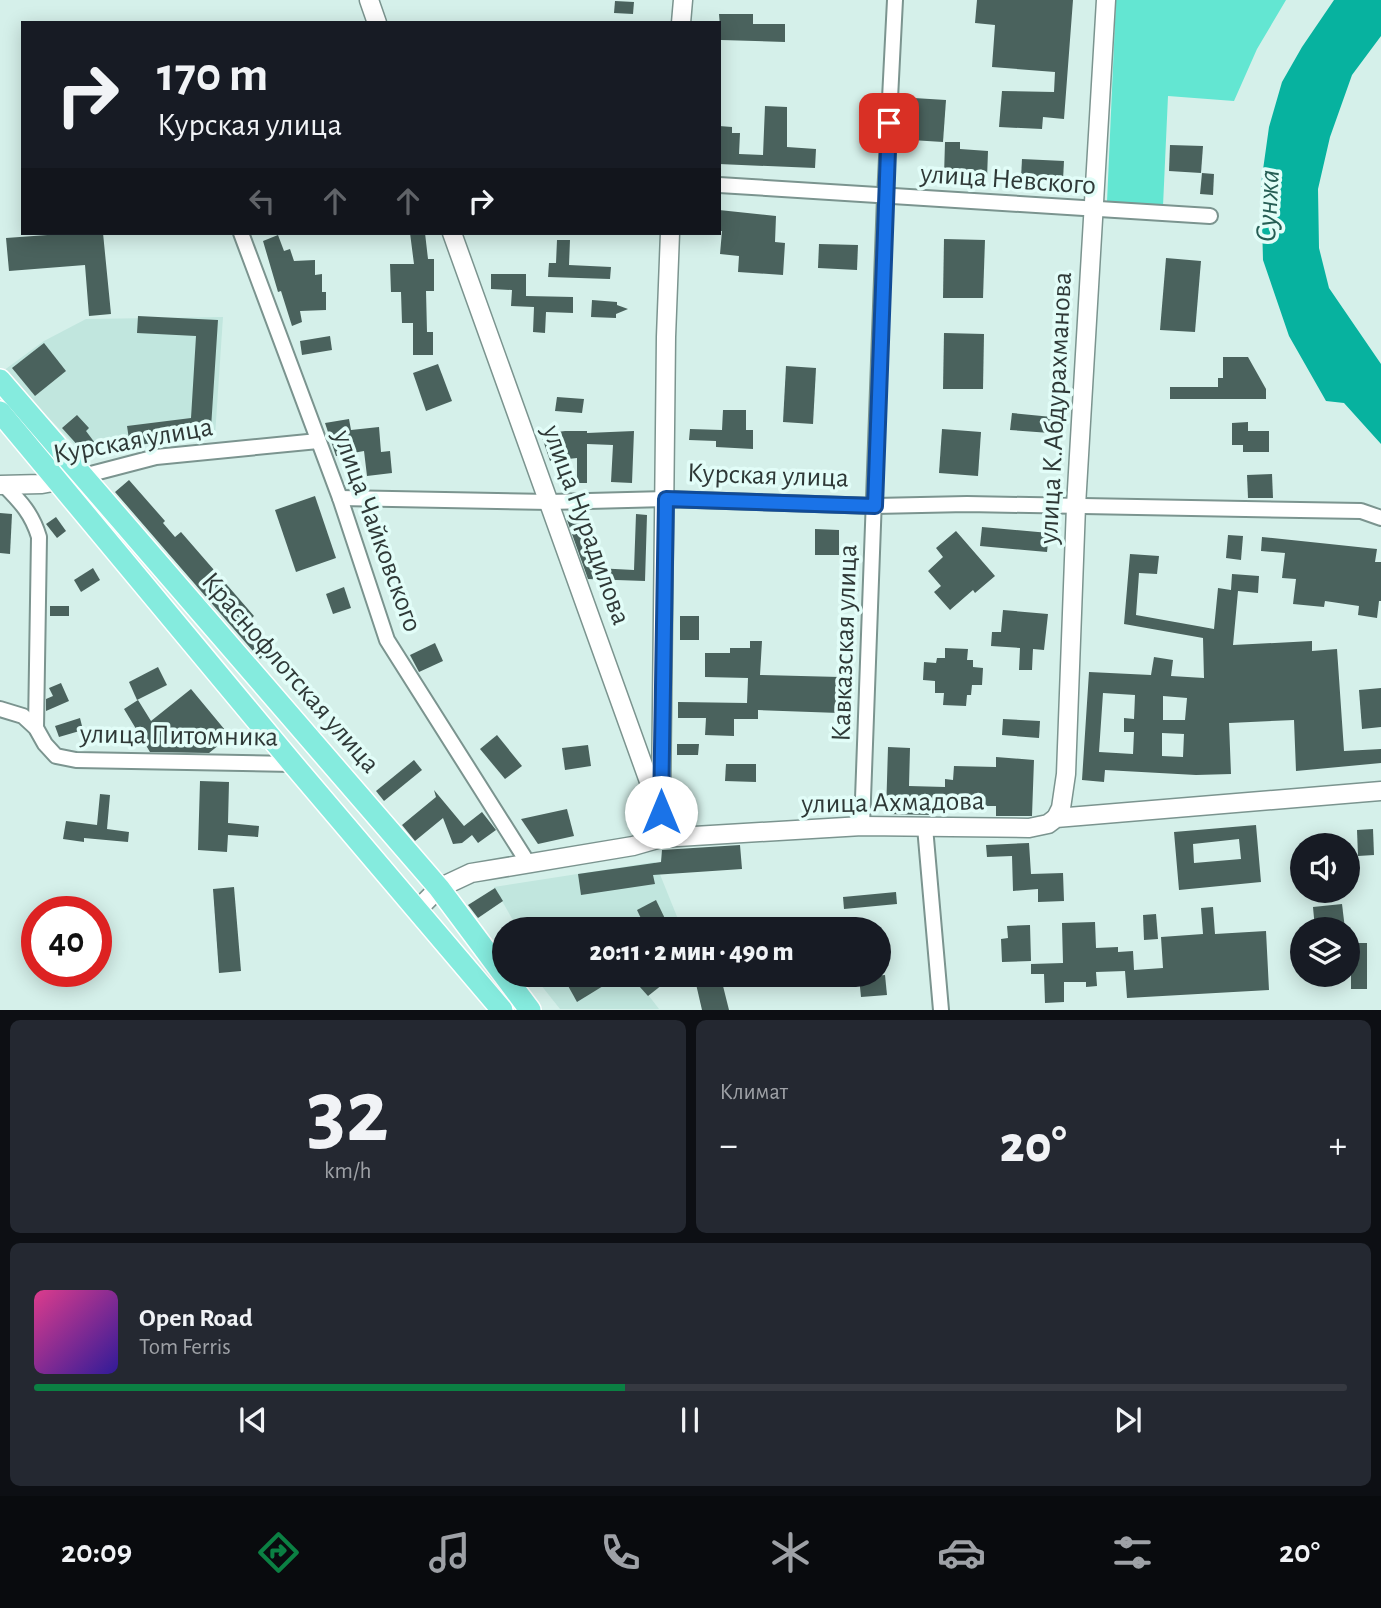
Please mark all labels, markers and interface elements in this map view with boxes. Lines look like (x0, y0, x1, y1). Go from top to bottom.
icon: right (42, 49, 133, 140)
text: 170 m (157, 51, 268, 100)
pin (859, 93, 919, 153)
icon: arrive (870, 104, 908, 142)
text: Курская улица (157, 109, 342, 141)
street label: улица Невского (918, 160, 1097, 200)
water label: Сунжа (1251, 169, 1285, 243)
icon: left (243, 182, 281, 220)
icon: ahead (316, 182, 354, 220)
icon: ahead (389, 182, 427, 220)
icon: right (462, 182, 500, 220)
street label: улица К.Абдурахманова (1035, 271, 1077, 546)
street label: Курская улица (51, 413, 215, 469)
street label: улица Нурадилова (537, 421, 635, 629)
street label: улица Чайковского (327, 425, 426, 636)
street label: Курская улица (687, 459, 850, 493)
street label: Кавказская улица (828, 544, 862, 742)
street label: Краснофлотская улица (196, 567, 385, 779)
street label: улица Питомника (79, 720, 279, 752)
position arrow (624, 775, 698, 849)
street label: улица Ахмадова (800, 787, 985, 819)
map controls (1290, 833, 1360, 987)
button: sound (1290, 833, 1360, 903)
speed limit sign: 40 (21, 896, 112, 987)
button: layers (1290, 917, 1360, 987)
text: 20:11 · 2 мин · 490 m (589, 939, 794, 965)
text: 32 (307, 1067, 389, 1158)
text: Климат (720, 1081, 788, 1104)
text: 20° (1000, 1119, 1067, 1171)
text: − (720, 1127, 738, 1165)
text: + (1329, 1127, 1347, 1165)
text: km/h (324, 1160, 371, 1183)
text: Open Road (139, 1305, 253, 1331)
text: Tom Ferris (139, 1336, 231, 1359)
icon: previous (234, 1401, 272, 1439)
icon: pause (671, 1401, 709, 1439)
icon: next (1109, 1401, 1147, 1439)
icon: directions (254, 1528, 303, 1577)
icon: music (425, 1528, 474, 1577)
icon: phone (596, 1528, 645, 1577)
icon: climate (766, 1528, 815, 1577)
icon: car (937, 1528, 986, 1577)
icon: filters (1108, 1528, 1157, 1577)
text: 20:09 (61, 1536, 132, 1568)
text: 20° (1279, 1536, 1320, 1568)

